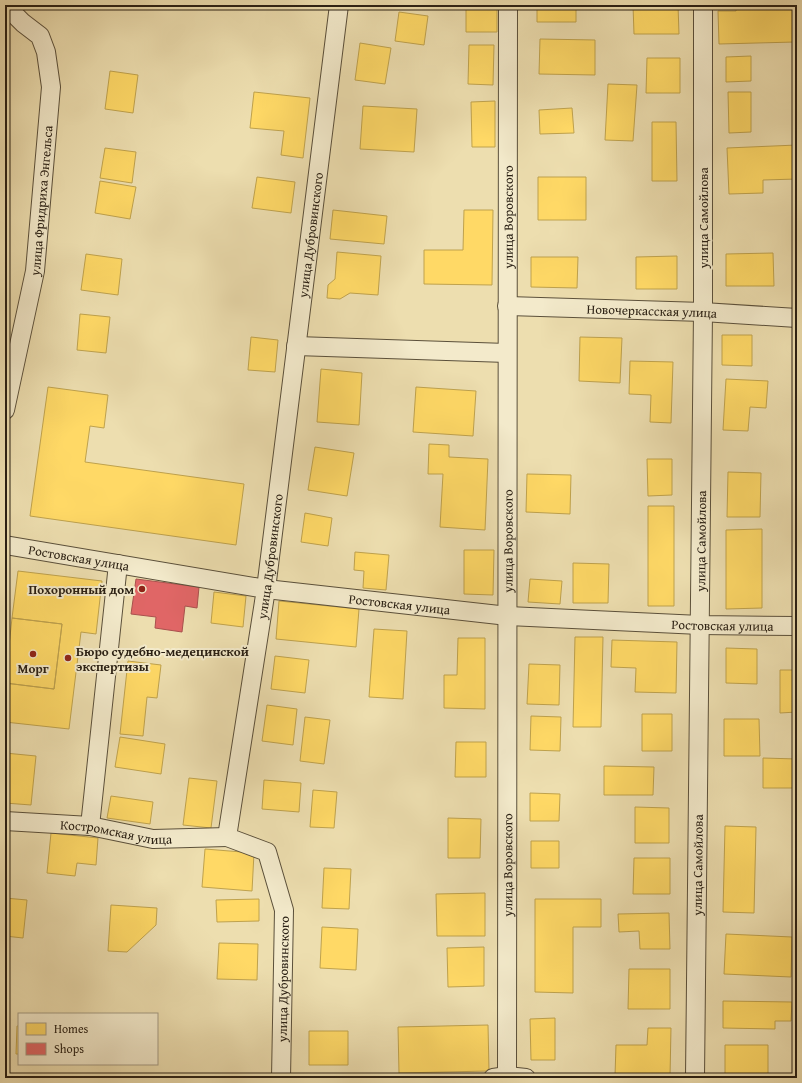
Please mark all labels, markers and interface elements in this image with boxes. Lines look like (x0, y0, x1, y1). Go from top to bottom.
street label: улица Фридриха Энгельса (25, 124, 57, 278)
street label: улица Воровского (498, 165, 517, 270)
street label: улица Самойлова (694, 167, 713, 270)
street label: улица Дубровинского (293, 171, 328, 300)
street label: Новочеркасская улица (586, 299, 719, 322)
street label: улица Воровского (498, 489, 517, 594)
street label: улица Самойлова (691, 489, 711, 593)
street label: улица Дубровинского (252, 492, 287, 621)
street label: Ростовская улица (27, 540, 132, 575)
place label: Похоронный дом (29, 580, 134, 599)
marker: Похоронный дом (137, 584, 147, 594)
street label: Ростовская улица (348, 589, 452, 619)
street label: Ростовская улица (671, 614, 775, 635)
place label: Бюро судебно-медецинской экспертизы (76, 642, 249, 676)
marker: Морг (28, 649, 38, 659)
marker: Бюро судебно-медецинской экспертизы (63, 653, 73, 663)
place label: Морг (17, 659, 49, 678)
street label: улица Воровского (498, 813, 517, 918)
street label: улица Самойлова (687, 813, 707, 917)
street label: Костромская улица (60, 815, 173, 849)
street label: улица Дубровинского (272, 915, 293, 1043)
legend (18, 1013, 158, 1065)
text: Homes (54, 1020, 89, 1037)
text: Shops (54, 1040, 84, 1057)

